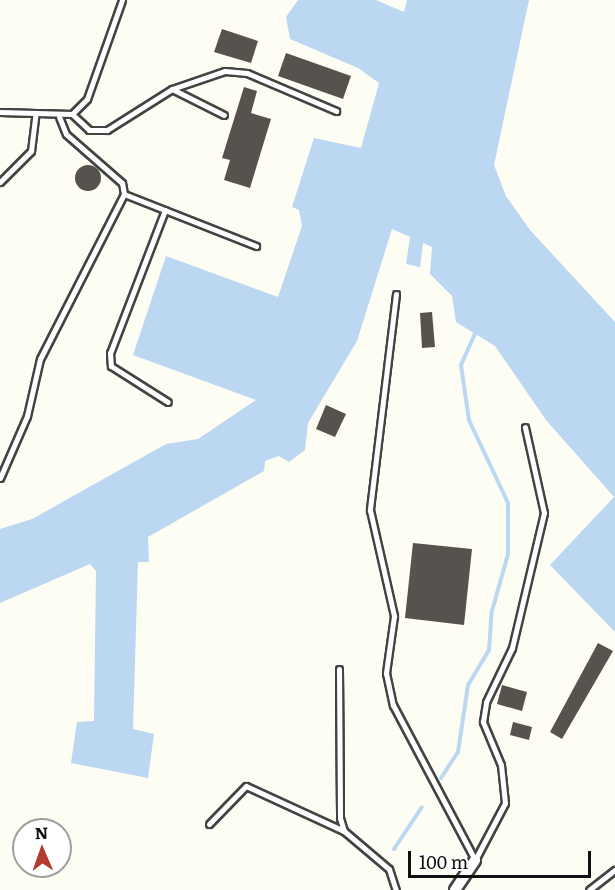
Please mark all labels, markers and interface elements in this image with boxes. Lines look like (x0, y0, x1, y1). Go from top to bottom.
north arrow (12, 818, 72, 878)
text: N (34, 820, 49, 844)
scale bar (411, 839, 594, 877)
text: 100 m (419, 848, 468, 875)

